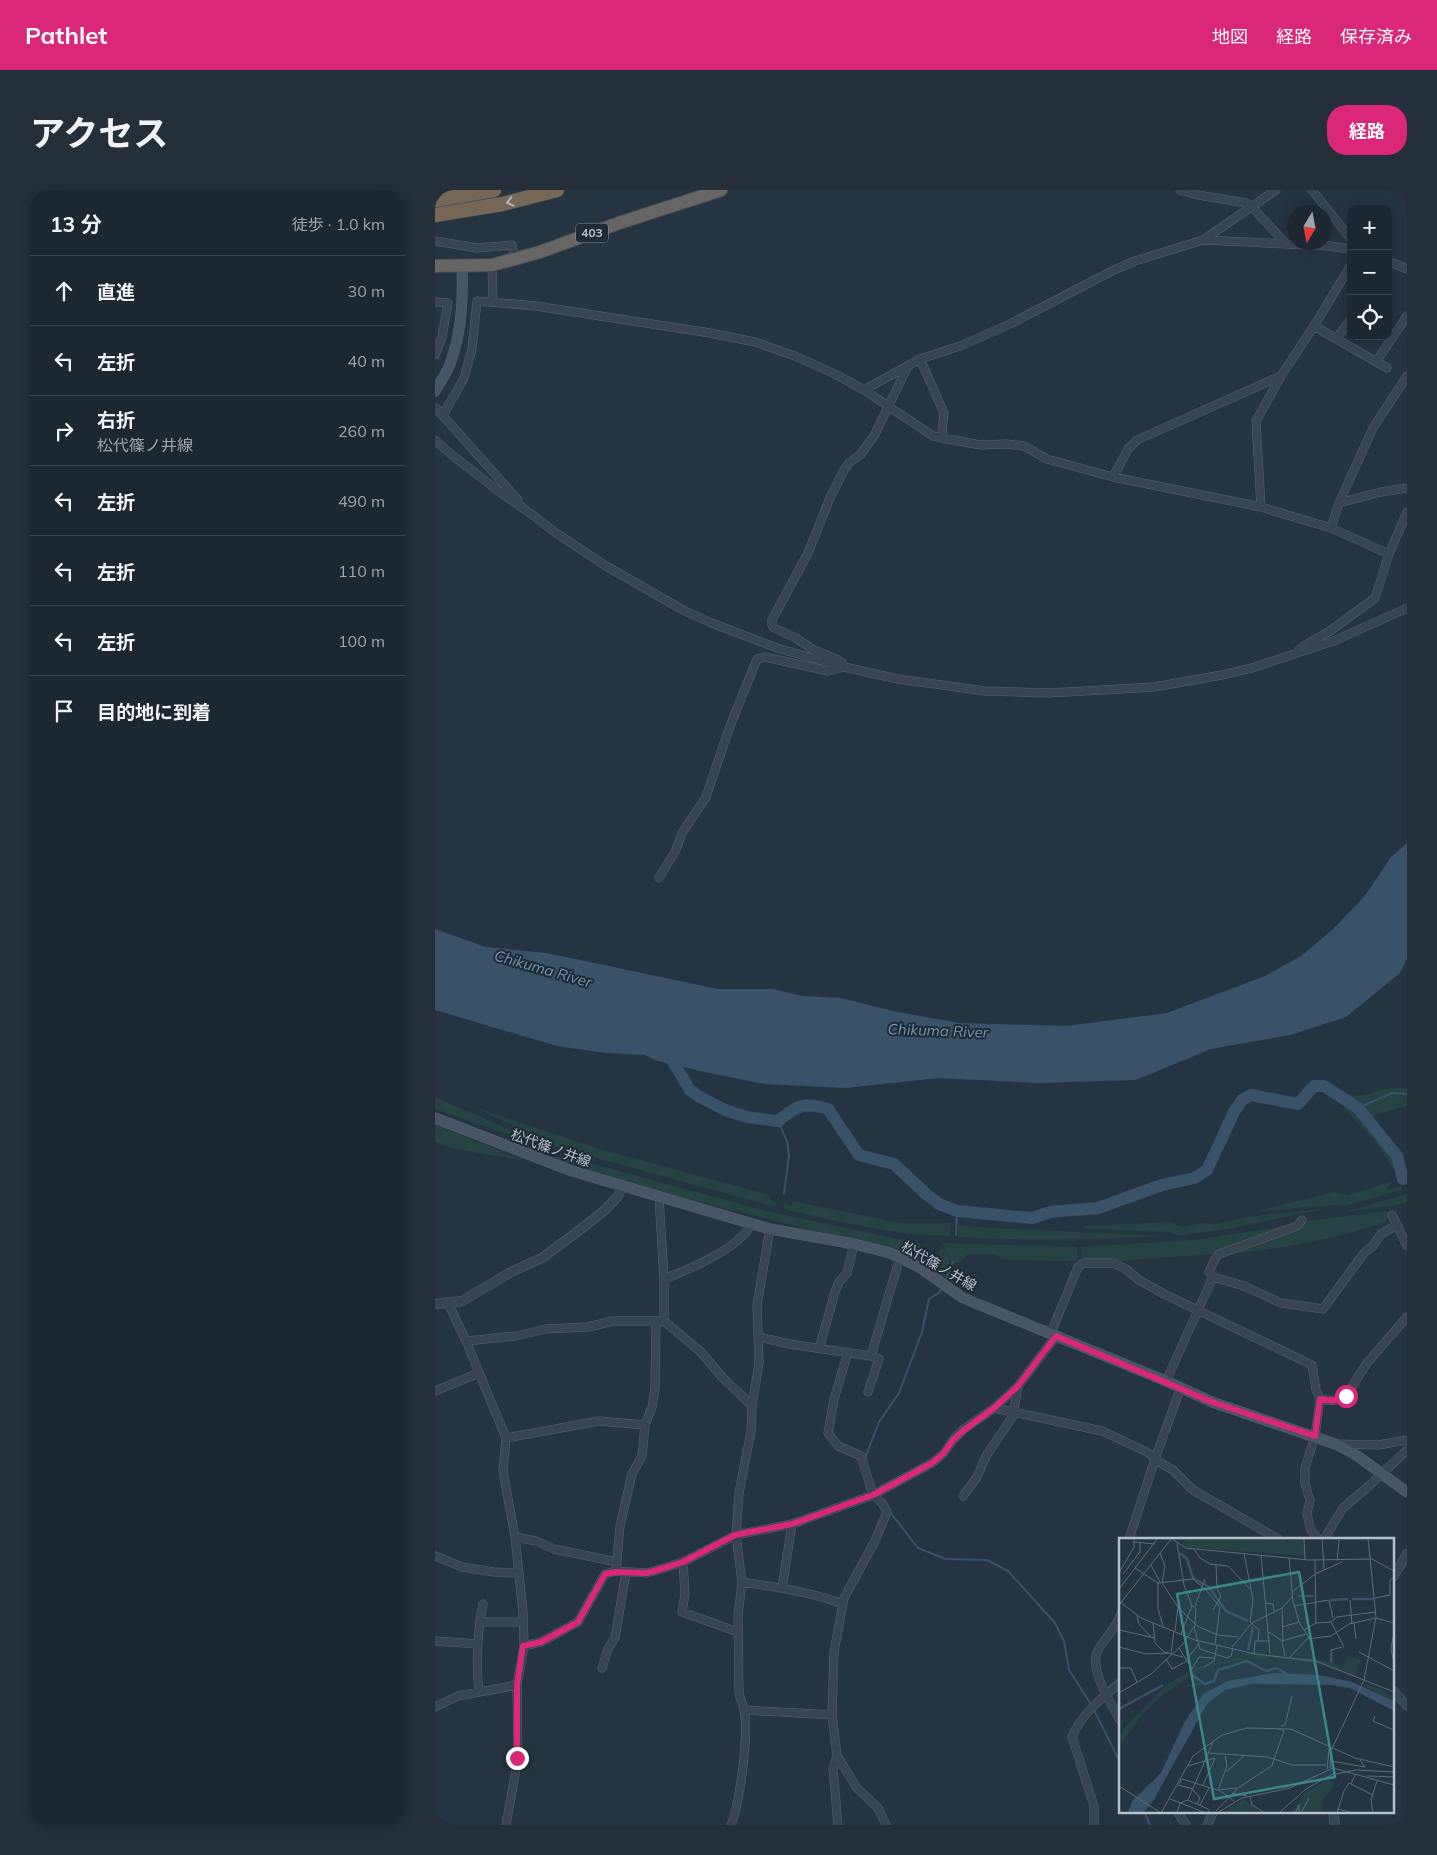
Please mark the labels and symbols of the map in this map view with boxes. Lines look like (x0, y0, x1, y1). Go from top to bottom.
one-way arrow (506, 196, 515, 207)
north arrow (1287, 205, 1332, 250)
road number: 403 (576, 224, 608, 242)
water label: Chikuma River (492, 946, 595, 992)
water label: Chikuma River (887, 1019, 989, 1042)
street label: 松代篠ノ井線 (508, 1125, 594, 1171)
street label: 松代篠ノ井線 (898, 1237, 980, 1295)
route start (1335, 1385, 1358, 1408)
inset map (1119, 1538, 1394, 1812)
route end (506, 1747, 529, 1770)

